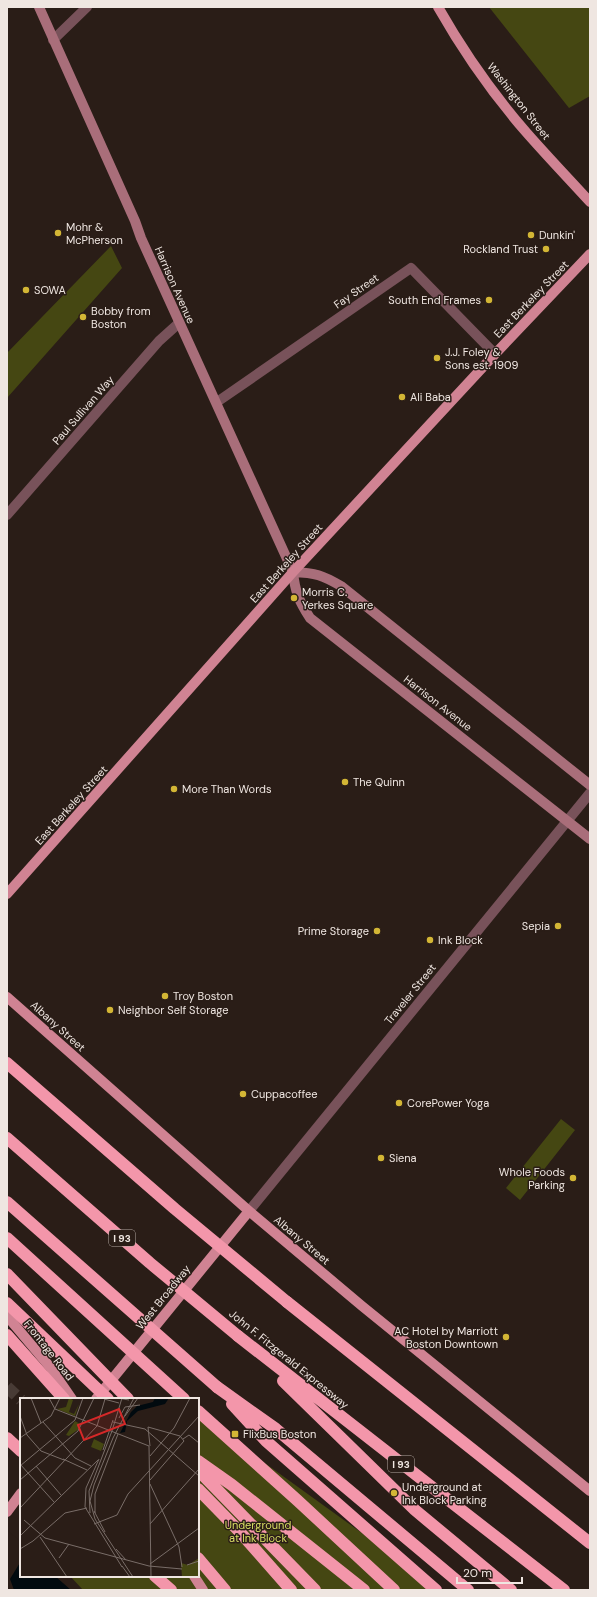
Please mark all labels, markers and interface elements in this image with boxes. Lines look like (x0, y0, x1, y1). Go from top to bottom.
street label: Washington Street (485, 60, 553, 142)
place label: Mohr & McPherson (66, 220, 123, 247)
marker: Mohr & McPherson (53, 228, 63, 238)
place label: Dunkin' (539, 228, 575, 242)
marker: Dunkin' (526, 230, 536, 240)
place label: Rockland Trust (463, 242, 538, 256)
street label: Harrison Avenue (152, 244, 198, 326)
marker: Rockland Trust (541, 244, 551, 254)
street label: East Berkeley Street (491, 258, 571, 340)
street label: Fay Street (331, 270, 381, 312)
place label: SOWA (34, 283, 66, 297)
marker: SOWA (21, 285, 31, 295)
place label: South End Frames (388, 293, 481, 307)
marker: South End Frames (484, 295, 494, 305)
place label: Bobby from Boston (91, 304, 151, 331)
marker: Bobby from Boston (78, 312, 88, 322)
place label: J.J. Foley & Sons est. 1909 (445, 345, 518, 372)
marker: J.J. Foley & Sons est. 1909 (432, 353, 442, 363)
street label: Paul Sullivan Way (49, 373, 117, 447)
place label: Ali Baba (410, 390, 451, 404)
marker: Ali Baba (397, 392, 407, 402)
street label: East Berkeley Street (247, 521, 325, 605)
place label: Morris C. Yerkes Square (302, 585, 373, 612)
marker: Morris C. Yerkes Square (289, 593, 299, 603)
street label: Harrison Avenue (401, 672, 475, 734)
street label: East Berkeley Street (32, 763, 110, 847)
place label: The Quinn (353, 775, 405, 789)
marker: The Quinn (340, 777, 350, 787)
place label: More Than Words (182, 782, 271, 796)
marker: More Than Words (169, 784, 179, 794)
place label: Sepia (522, 919, 550, 933)
marker: Sepia (553, 921, 563, 931)
place label: Prime Storage (298, 924, 369, 938)
marker: Prime Storage (372, 926, 382, 936)
place label: Ink Block (438, 933, 483, 947)
marker: Ink Block (425, 935, 435, 945)
street label: Traveler Street (381, 961, 439, 1027)
place label: Troy Boston (173, 989, 233, 1003)
marker: Troy Boston (160, 991, 170, 1001)
street label: Albany Street (28, 998, 88, 1054)
place label: Neighbor Self Storage (118, 1003, 228, 1017)
marker: Neighbor Self Storage (105, 1005, 115, 1015)
place label: Cuppacoffee (251, 1087, 318, 1101)
marker: Cuppacoffee (238, 1089, 248, 1099)
place label: CorePower Yoga (407, 1096, 489, 1110)
marker: CorePower Yoga (394, 1098, 404, 1108)
place label: Siena (389, 1151, 417, 1165)
marker: Siena (376, 1153, 386, 1163)
place label: Whole Foods Parking (499, 1165, 565, 1192)
marker: Whole Foods Parking (568, 1173, 578, 1183)
street label: Albany Street (271, 1212, 333, 1268)
road number: I 93 (109, 1230, 135, 1246)
street label: West Broadway (133, 1262, 193, 1332)
street label: John F. Fitzgerald Expressway (226, 1306, 352, 1412)
street label: Frontage Road (21, 1317, 77, 1383)
place label: AC Hotel by Marriott Boston Downtown (394, 1324, 498, 1351)
marker: AC Hotel by Marriott Boston Downtown (501, 1332, 511, 1342)
inset map (20, 1398, 199, 1577)
place label: FlixBus Boston (243, 1427, 316, 1441)
marker: FlixBus Boston (230, 1429, 240, 1439)
road number: I 93 (388, 1456, 414, 1472)
place label: Underground at Ink Block Parking (402, 1480, 487, 1507)
marker: Underground at Ink Block Parking (389, 1488, 399, 1498)
park label: Underground at Ink Block (225, 1518, 291, 1545)
scale bar (457, 1559, 522, 1585)
text: 20 m (463, 1565, 492, 1581)

